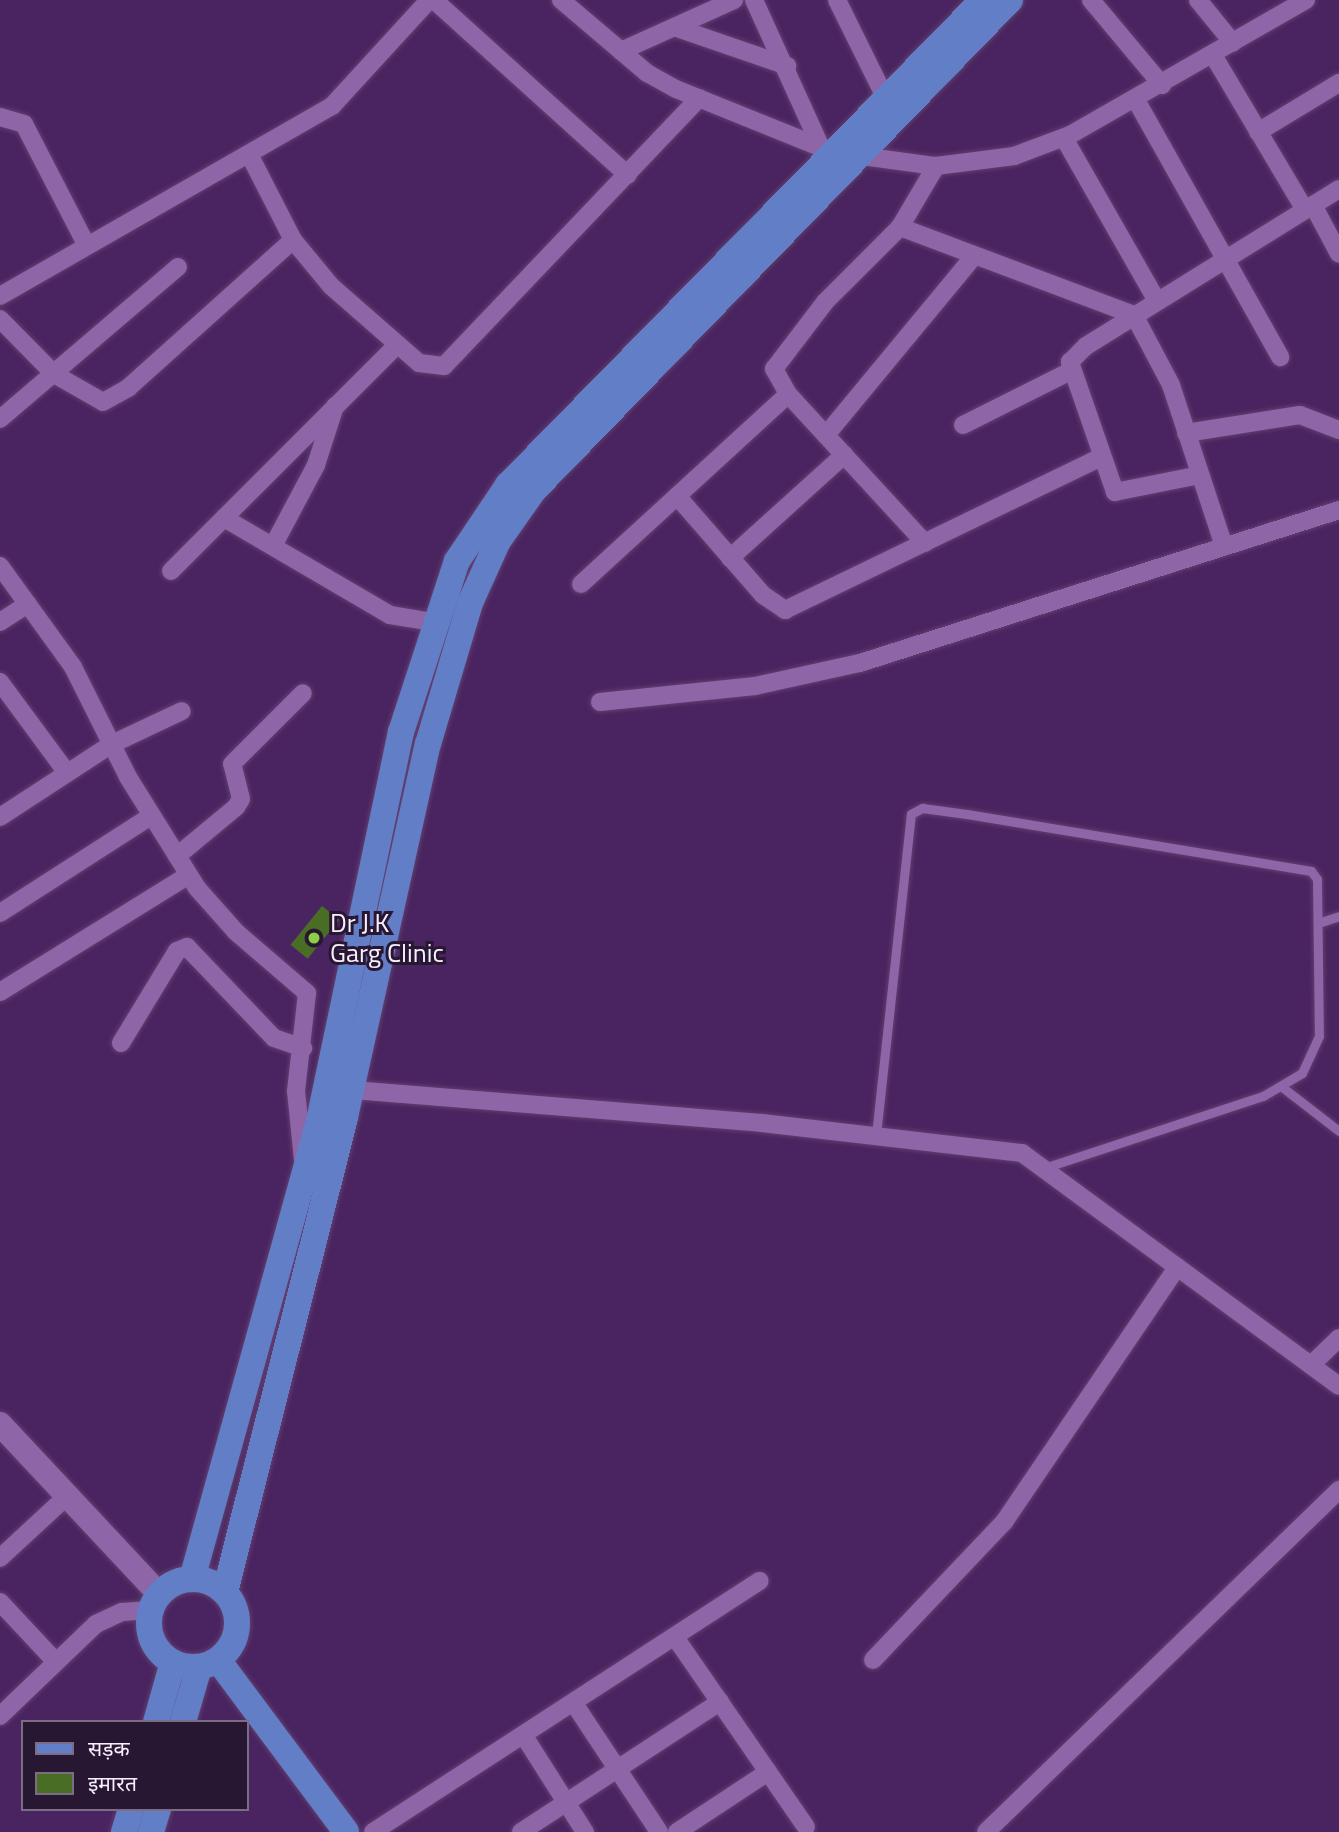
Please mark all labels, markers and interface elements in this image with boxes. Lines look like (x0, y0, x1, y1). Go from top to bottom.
place label: Dr J.K Garg Clinic (330, 907, 444, 968)
marker: Dr J.K Garg Clinic (304, 928, 324, 948)
legend (21, 1720, 248, 1811)
text: सड़क (88, 1732, 130, 1764)
text: इमारत (88, 1767, 137, 1799)

